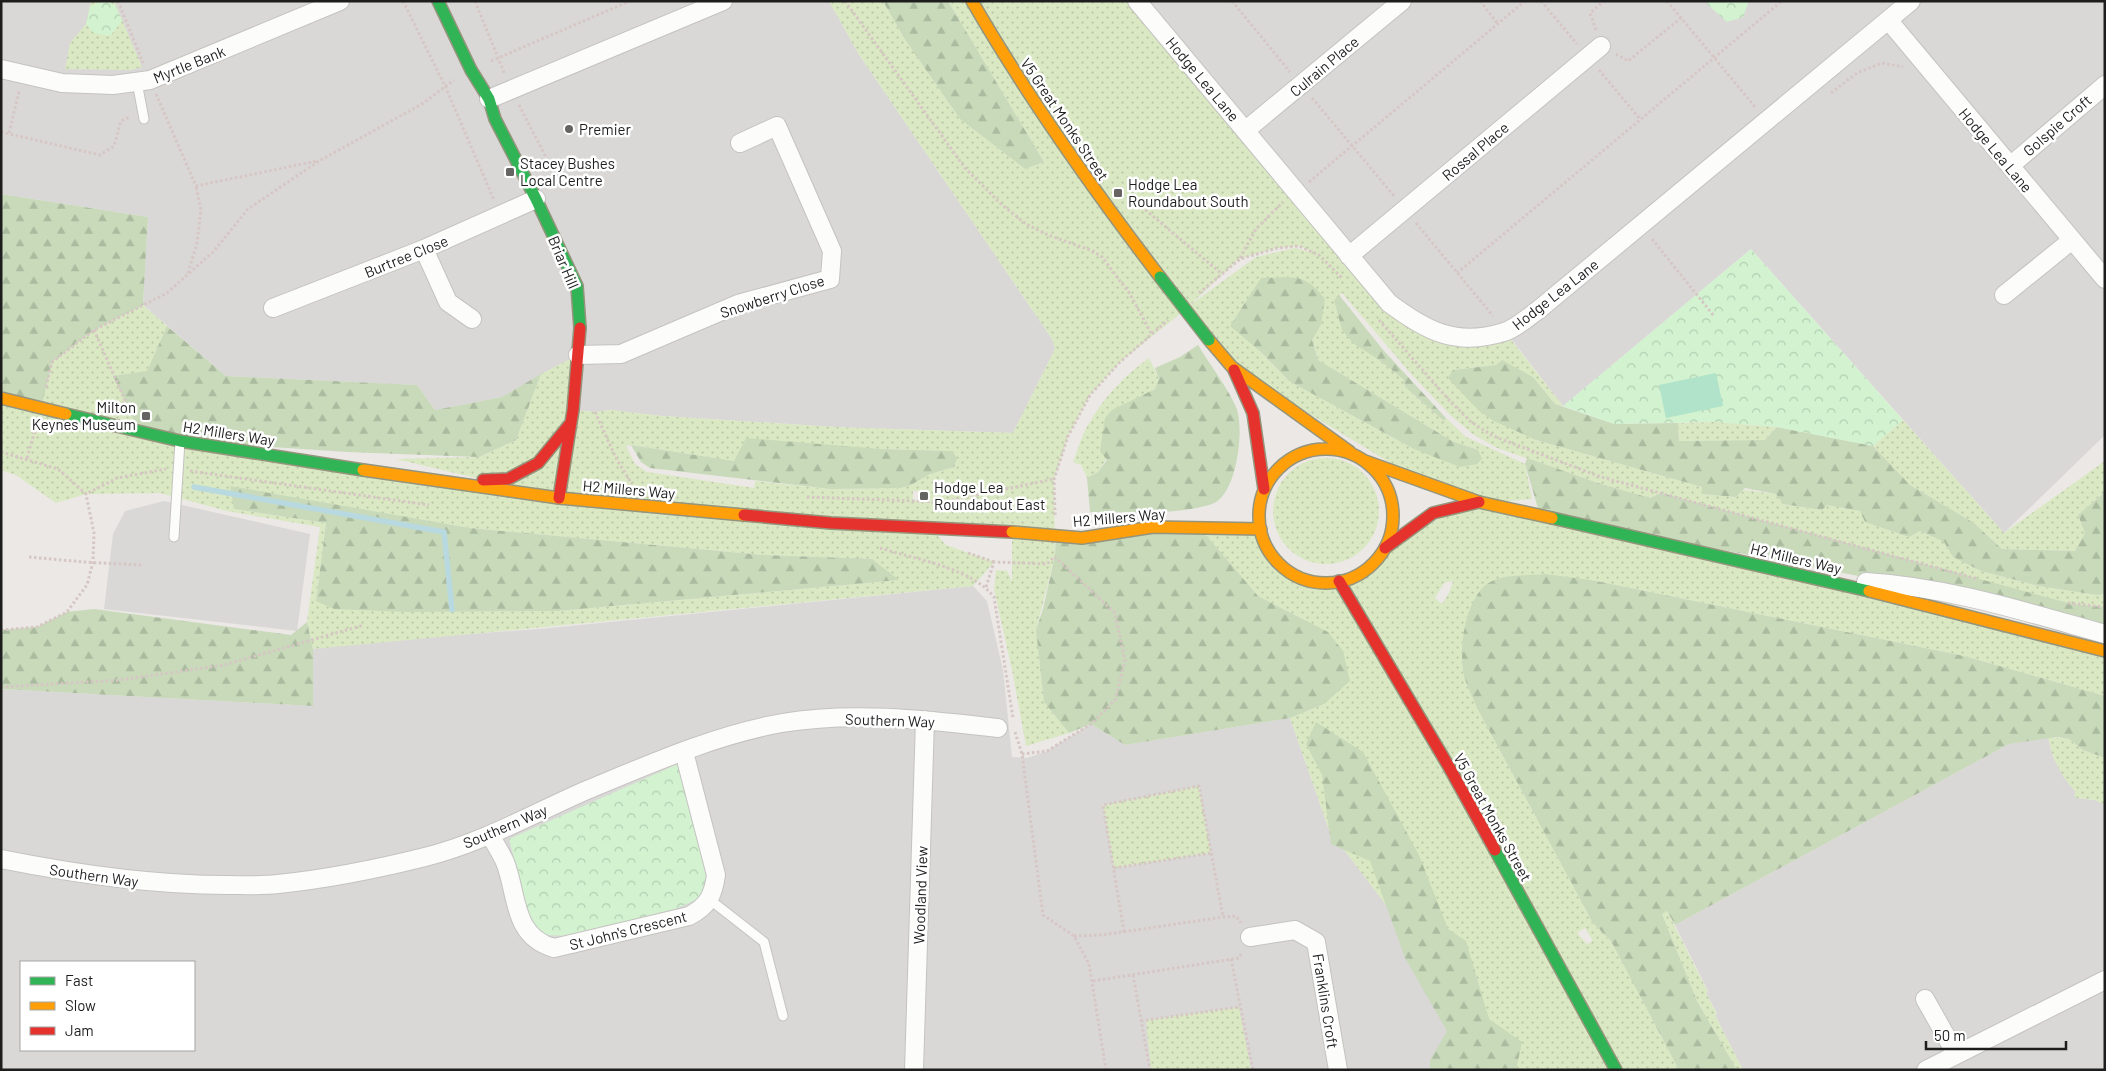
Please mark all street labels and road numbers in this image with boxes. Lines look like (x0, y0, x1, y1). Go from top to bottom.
street label: Culrain Place (1286, 32, 1362, 100)
street label: Hodge Lea Lane (1163, 33, 1243, 125)
street label: Myrtle Bank (150, 41, 228, 87)
street label: V5 Great Monks Street (1017, 54, 1113, 184)
street label: Golspie Croft (2019, 90, 2095, 160)
street label: Hodge Lea Lane (1956, 104, 2036, 196)
street label: Rossal Place (1438, 118, 1512, 184)
street label: Burtree Close (362, 231, 450, 281)
street label: Briar Hill (545, 233, 583, 291)
street label: Hodge Lea Lane (1508, 255, 1602, 333)
street label: Snowberry Close (718, 271, 826, 321)
street label: H2 Millers Way (182, 417, 276, 449)
street label: H2 Millers Way (582, 476, 676, 502)
street label: H2 Millers Way (1072, 504, 1166, 530)
street label: H2 Millers Way (1749, 539, 1843, 577)
street label: Southern Way (845, 709, 935, 731)
street label: V5 Great Monks Street (1450, 750, 1536, 884)
street label: Southern Way (460, 800, 550, 852)
street label: Woodland View (909, 845, 931, 945)
street label: Southern Way (48, 860, 140, 890)
street label: St John's Crescent (567, 907, 689, 953)
street label: Franklins Croft (1310, 952, 1342, 1050)

